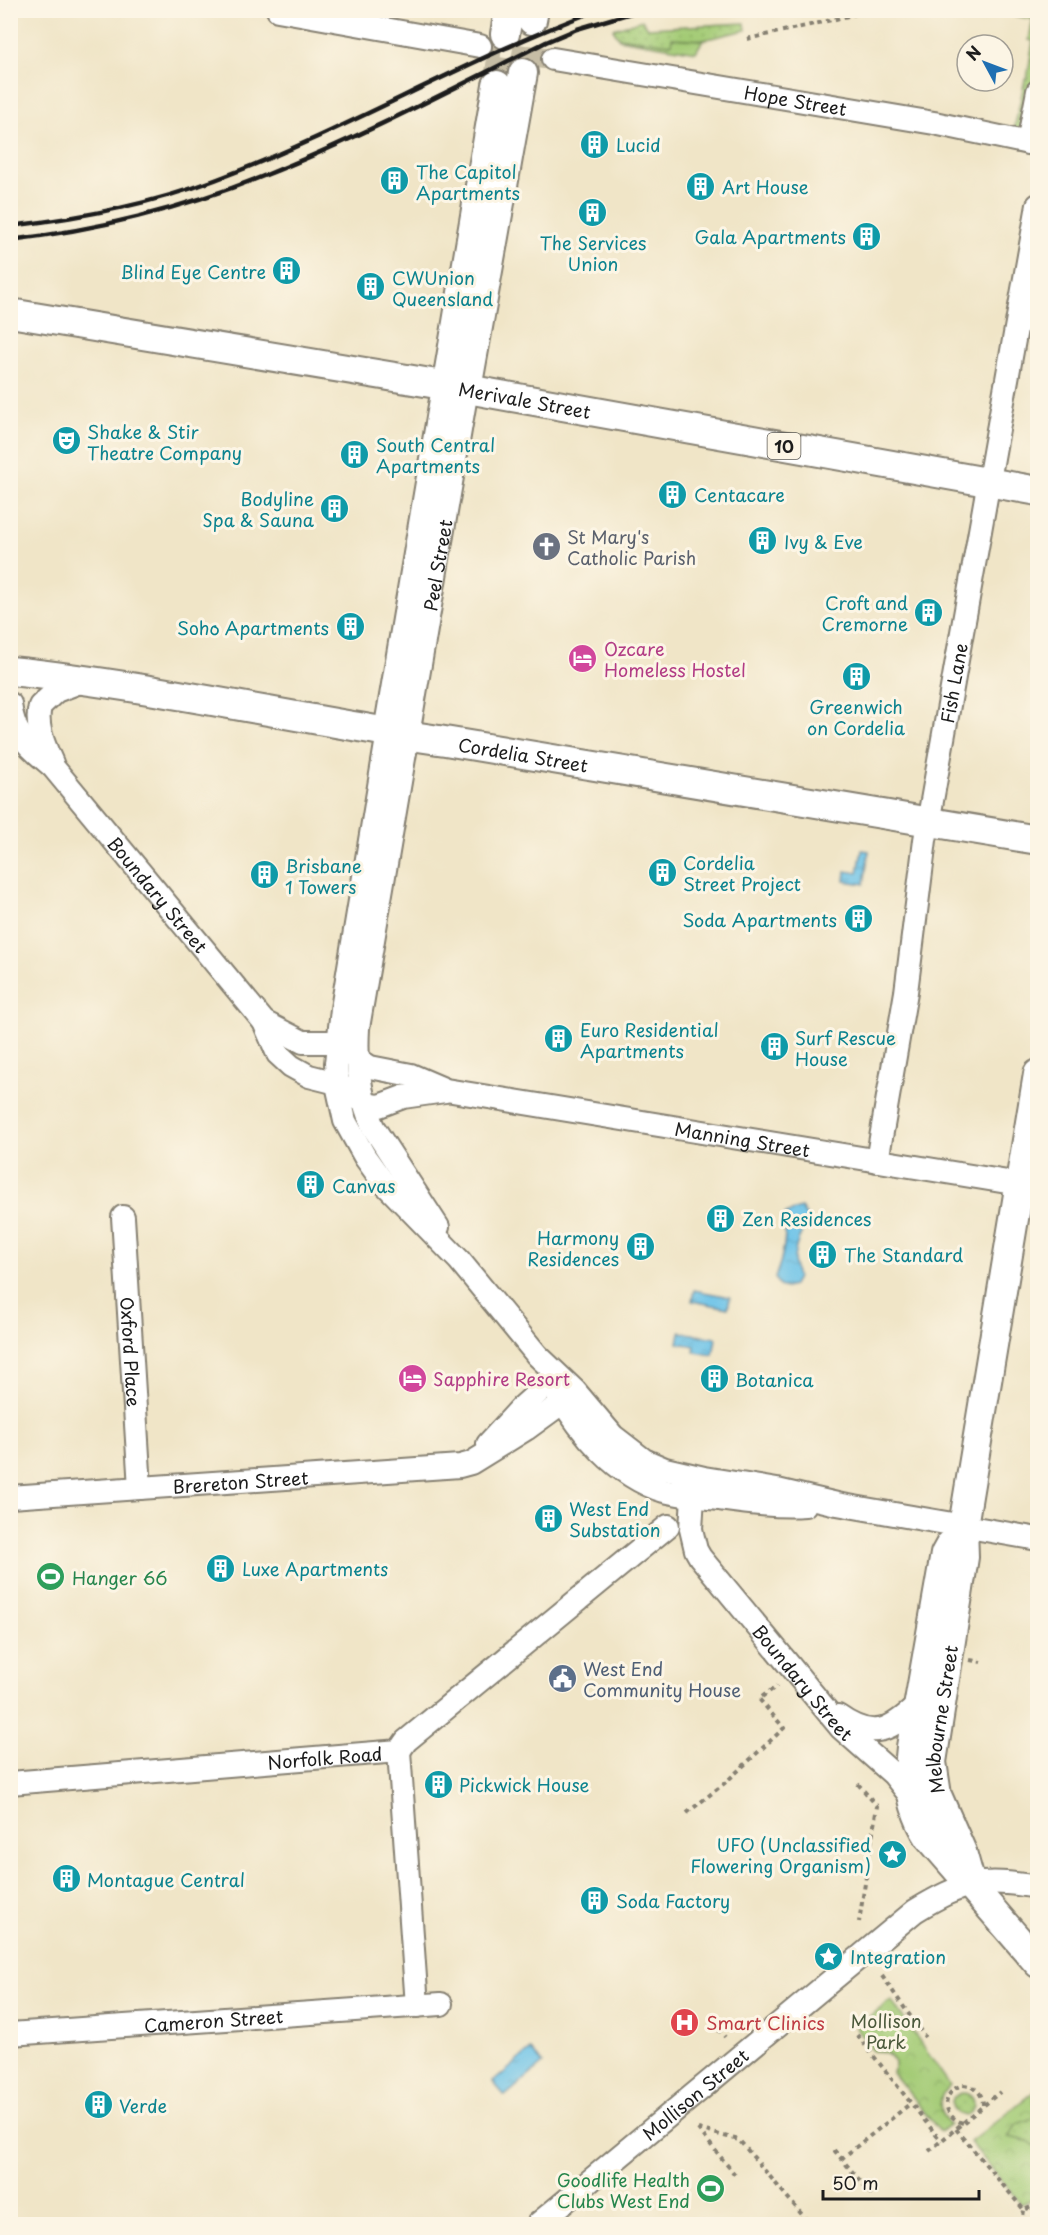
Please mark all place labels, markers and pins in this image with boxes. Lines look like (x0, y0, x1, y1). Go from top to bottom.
building icon: Lucid (579, 128, 611, 160)
place label: Lucid (616, 131, 661, 158)
place label: The Capitol Apartments (416, 158, 520, 206)
building icon: The Capitol Apartments (379, 165, 411, 197)
building icon: Art House (685, 170, 717, 202)
place label: Art House (722, 173, 809, 200)
building icon: The Services Union (577, 197, 609, 229)
building icon: Gala Apartments (851, 220, 883, 252)
place label: Gala Apartments (695, 223, 846, 250)
place label: The Services Union (540, 229, 646, 277)
building icon: Blind Eye Centre (271, 255, 303, 287)
place label: Blind Eye Centre (120, 258, 266, 285)
place label: CWUnion Queensland (392, 264, 493, 312)
building icon: CWUnion Queensland (355, 271, 387, 303)
place label: Shake & Stir Theatre Company (87, 418, 242, 466)
theatre icon: Shake & Stir Theatre Company (50, 425, 82, 457)
place label: South Central Apartments (376, 431, 495, 479)
building icon: South Central Apartments (339, 438, 371, 470)
building icon: Centacare (657, 478, 689, 510)
place label: Centacare (694, 481, 785, 508)
place label: Bodyline Spa & Sauna (202, 485, 315, 533)
building icon: Bodyline Spa & Sauna (319, 492, 351, 524)
place label: St Mary's Catholic Parish (567, 523, 696, 571)
building icon: Ivy & Eve (747, 525, 779, 557)
place label: Ivy & Eve (784, 528, 863, 555)
church icon: St Mary's Catholic Parish (530, 530, 562, 562)
place label: Croft and Cremorne (822, 589, 908, 637)
building icon: Croft and Cremorne (913, 596, 945, 628)
building icon: Soho Apartments (334, 611, 366, 643)
place label: Soho Apartments (177, 614, 329, 641)
place label: Ozcare Homeless Hostel (604, 635, 746, 683)
hotel icon: Ozcare Homeless Hostel (567, 642, 599, 674)
building icon: Greenwich on Cordelia (840, 661, 872, 693)
place label: Greenwich on Cordelia (807, 693, 905, 741)
place label: Cordelia Street Project (683, 849, 801, 897)
place label: Brisbane 1 Towers (285, 852, 362, 900)
building icon: Cordelia Street Project (646, 856, 678, 888)
building icon: Brisbane 1 Towers (248, 859, 280, 891)
building icon: Soda Apartments (842, 903, 874, 935)
place label: Soda Apartments (682, 906, 837, 933)
place label: Euro Residential Apartments (580, 1016, 719, 1064)
building icon: Euro Residential Apartments (543, 1023, 575, 1055)
place label: Surf Rescue House (795, 1024, 896, 1072)
building icon: Surf Rescue House (758, 1031, 790, 1063)
building icon: Canvas (295, 1169, 327, 1201)
place label: Canvas (332, 1172, 395, 1199)
building icon: Zen Residences (705, 1202, 737, 1234)
place label: Zen Residences (742, 1205, 871, 1232)
place label: Harmony Residences (527, 1224, 619, 1272)
building icon: Harmony Residences (624, 1231, 656, 1263)
building icon: The Standard (807, 1238, 839, 1270)
place label: The Standard (844, 1241, 963, 1268)
hotel icon: Sapphire Resort (396, 1362, 428, 1394)
building icon: Botanica (698, 1363, 730, 1395)
place label: Sapphire Resort (433, 1365, 570, 1392)
place label: Botanica (735, 1366, 814, 1393)
place label: West End Substation (569, 1495, 661, 1543)
building icon: West End Substation (532, 1502, 564, 1534)
building icon: Luxe Apartments (205, 1552, 237, 1584)
place label: Luxe Apartments (242, 1555, 388, 1582)
sports icon: Hanger 66 (35, 1561, 67, 1593)
place label: Hanger 66 (72, 1564, 168, 1591)
place label: West End Community House (583, 1655, 741, 1703)
public building icon: West End Community House (546, 1662, 578, 1694)
building icon: Pickwick House (422, 1768, 454, 1800)
place label: Pickwick House (459, 1771, 590, 1798)
place label: UFO (Unclassified Flowering Organism) (690, 1831, 871, 1879)
place icon: UFO (Unclassified Flowering Organism) (876, 1838, 908, 1870)
building icon: Montague Central (50, 1863, 82, 1895)
place label: Montague Central (87, 1866, 245, 1893)
building icon: Soda Factory (579, 1884, 611, 1916)
place label: Soda Factory (616, 1887, 730, 1914)
place icon: Integration (813, 1940, 845, 1972)
place label: Integration (850, 1943, 946, 1970)
hospital icon: Smart Clinics (669, 2006, 701, 2038)
place label: Smart Clinics (706, 2009, 825, 2036)
building icon: Verde (82, 2089, 114, 2121)
place label: Verde (119, 2092, 167, 2119)
place label: Goodlife Health Clubs West End (557, 2166, 690, 2214)
sports icon: Goodlife Health Clubs West End (695, 2173, 727, 2205)

